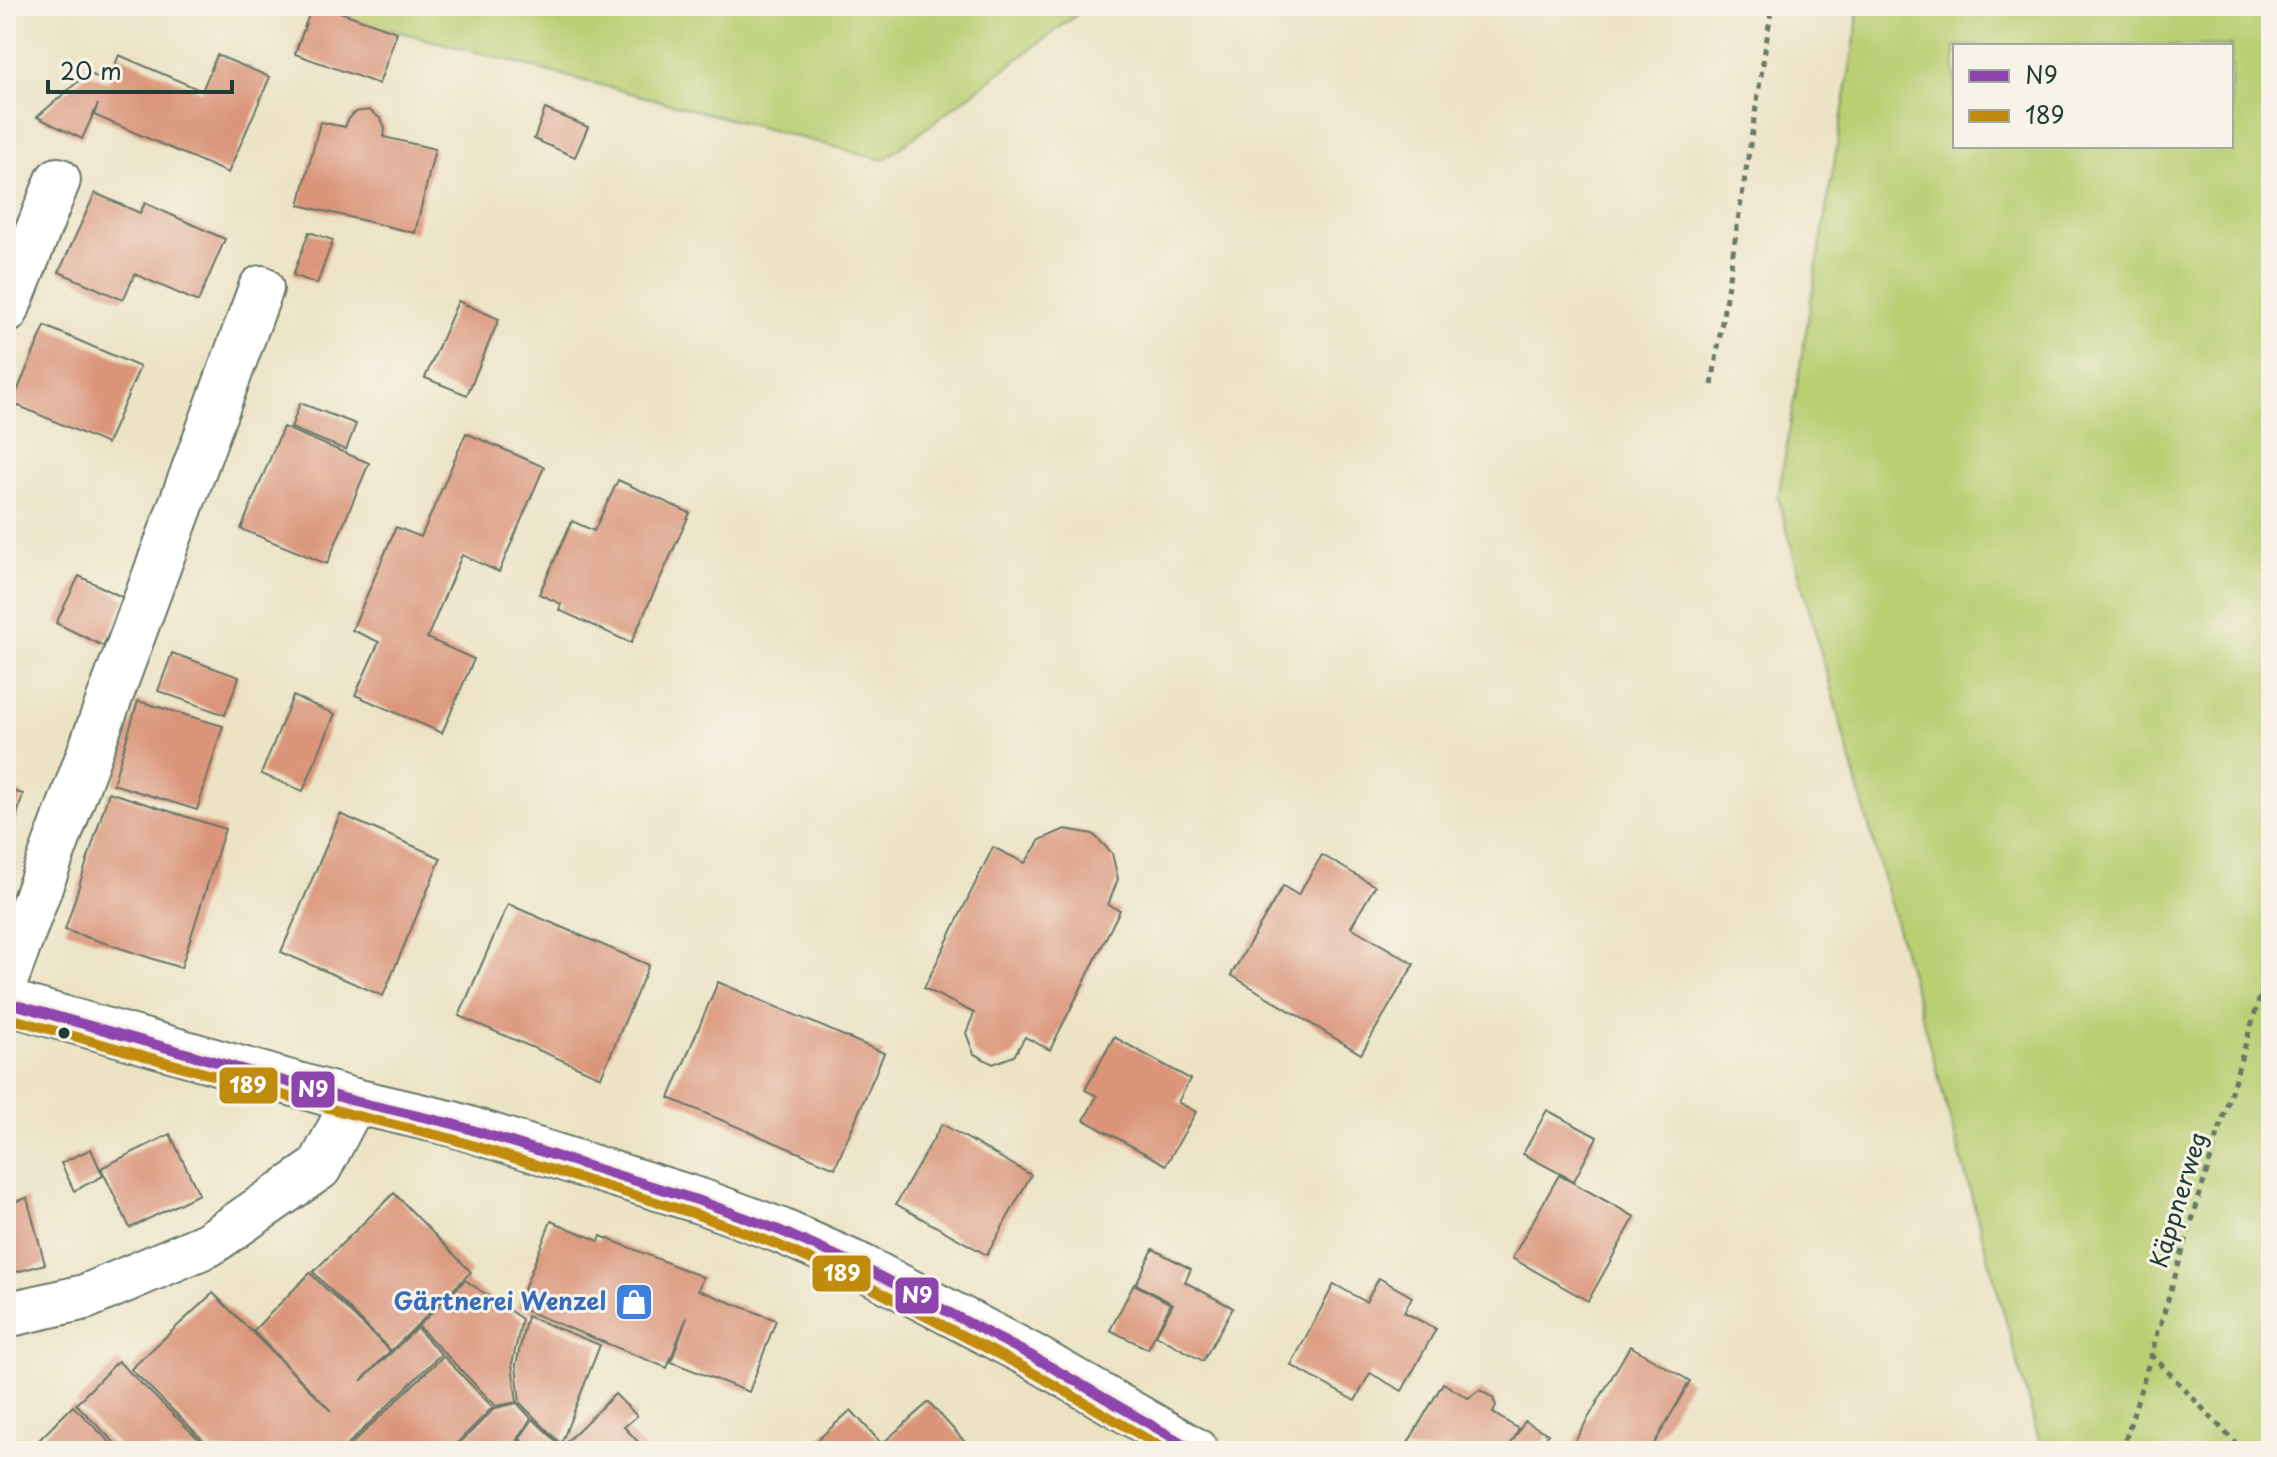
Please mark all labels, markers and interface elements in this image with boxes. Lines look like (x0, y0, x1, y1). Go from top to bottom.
scale bar (48, 44, 232, 94)
legend (1953, 44, 2233, 148)
text: 20 m (60, 52, 122, 88)
text: N9 (2025, 56, 2058, 92)
text: 189 (2025, 96, 2065, 132)
unlabelled marker (56, 1025, 72, 1041)
line badge: 189 (218, 1066, 279, 1105)
text: 189 (229, 1067, 267, 1100)
line badge: N9 (290, 1070, 336, 1109)
text: N9 (298, 1071, 328, 1104)
street label: Käppnerweg (2139, 1127, 2215, 1272)
line badge: 189 (811, 1254, 872, 1293)
text: 189 (823, 1255, 861, 1288)
line badge: N9 (894, 1276, 940, 1315)
text: N9 (902, 1277, 932, 1310)
shop icon: Gärtnerei Wenzel (613, 1281, 655, 1323)
place label: Gärtnerei Wenzel (394, 1282, 606, 1318)

